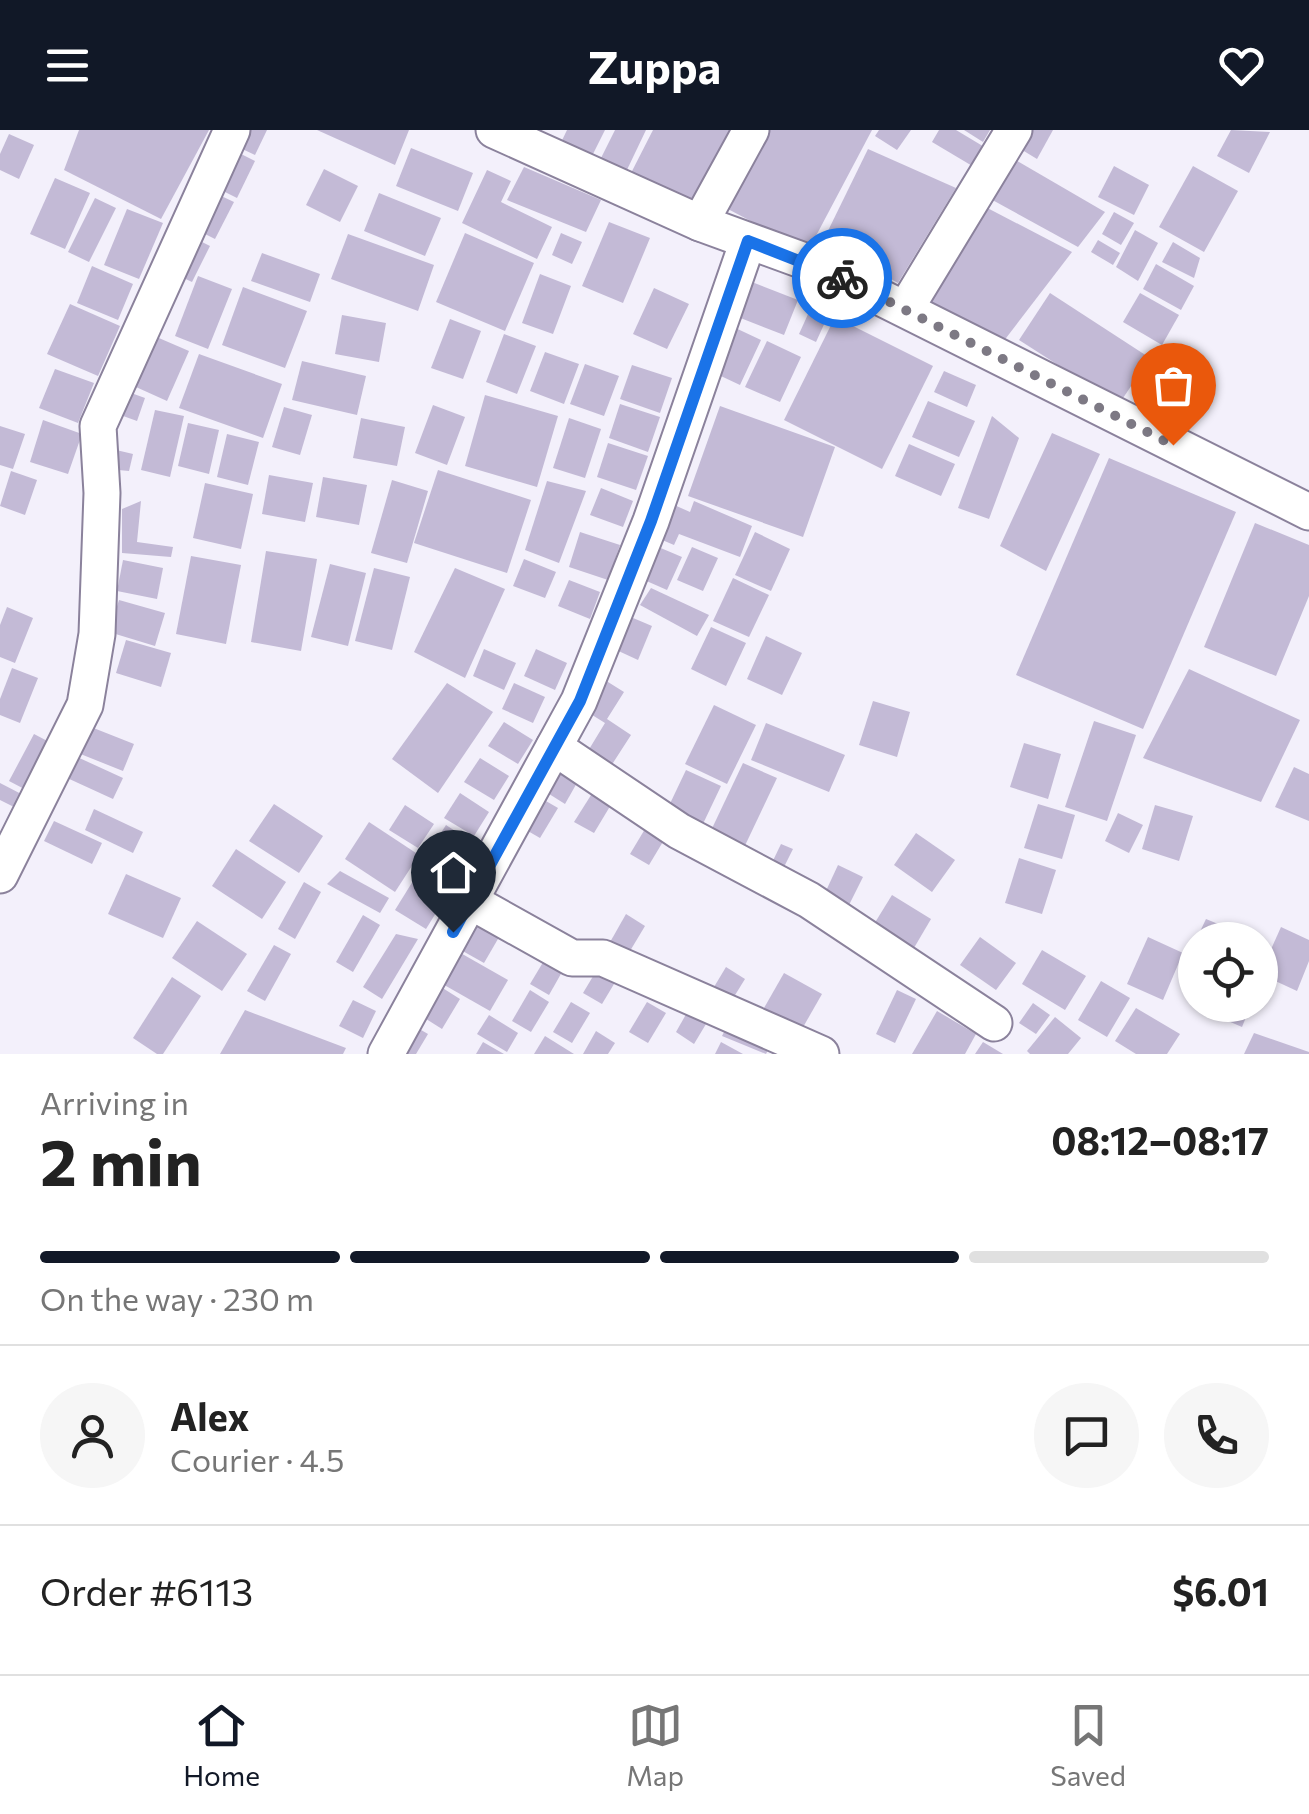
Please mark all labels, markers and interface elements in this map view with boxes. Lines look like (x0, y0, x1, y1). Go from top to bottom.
icon: menu (40, 38, 95, 93)
text: Zuppa (588, 38, 721, 93)
icon: heart (1214, 38, 1269, 93)
courier (792, 228, 892, 328)
icon: bike (815, 251, 870, 306)
pin (1131, 343, 1216, 446)
icon: bag (1146, 358, 1201, 413)
pin (411, 830, 496, 933)
icon: home (426, 845, 481, 900)
map controls (1178, 922, 1278, 1022)
button: locate (1178, 922, 1278, 1022)
text: Arriving in (40, 1082, 189, 1122)
text: 08:12–08:17 (1051, 1116, 1269, 1163)
text: 2 min (40, 1120, 202, 1199)
text: On the way · 230 m (40, 1278, 314, 1318)
button: person (40, 1383, 145, 1488)
button: chat (1034, 1383, 1139, 1488)
button: phone (1164, 1383, 1269, 1488)
text: Alex (170, 1392, 249, 1439)
text: Courier · 4.5 (170, 1439, 344, 1479)
text: Order #6113 (40, 1567, 253, 1614)
text: $6.01 (1172, 1567, 1269, 1614)
tab: Home (183, 1698, 260, 1792)
tab: Map (626, 1698, 684, 1792)
tab: Saved (1050, 1698, 1126, 1792)

